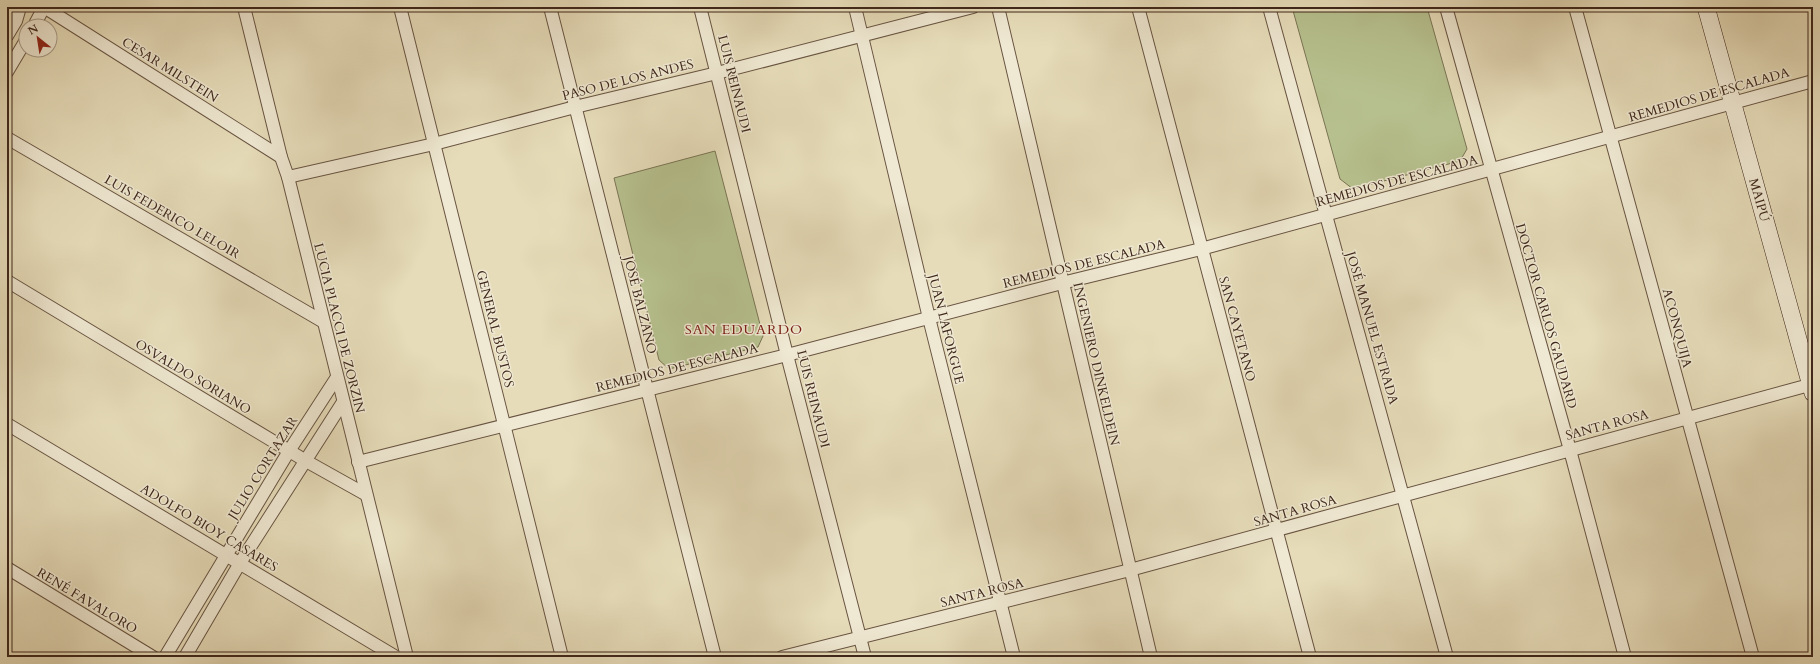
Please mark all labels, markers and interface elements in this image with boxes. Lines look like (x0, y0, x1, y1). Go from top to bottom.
north arrow (18, 18, 58, 58)
text: N (25, 21, 42, 39)
street label: CESAR MILSTEIN (118, 33, 222, 107)
street label: LUIS REINAUDI (713, 33, 755, 135)
street label: PASO DE LOS ANDES (560, 55, 696, 105)
street label: REMEDIOS DE ESCALADA (1627, 63, 1792, 127)
street label: REMEDIOS DE ESCALADA (1314, 151, 1480, 211)
street label: LUIS FEDERICO LELOIR (101, 171, 243, 263)
street label: MAIPÚ (1744, 176, 1774, 224)
street label: DOCTOR CARLOS GAUDARD (1511, 221, 1581, 411)
street label: REMEDIOS DE ESCALADA (1001, 235, 1168, 293)
street label: LUCIA PLACCI DE ZORZIN (309, 241, 369, 415)
street label: JOSÉ MANUEL ESTRADA (1341, 247, 1403, 407)
street label: JOSÉ BALZANO (619, 252, 661, 356)
street label: GENERAL BUSTOS (472, 268, 518, 390)
street label: JUAN LAFORGUE (923, 270, 968, 386)
street label: SAN CAYETANO (1214, 274, 1260, 384)
street label: INGENIERO DINKELDEIN (1068, 281, 1124, 447)
street label: ACONQUIJA (1658, 286, 1696, 370)
district label: SAN EDUARDO (685, 320, 803, 339)
street label: OSVALDO SORIANO (132, 335, 254, 419)
street label: REMEDIOS DE ESCALADA (594, 339, 761, 397)
street label: LUIS REINAUDI (792, 348, 834, 450)
street label: SANTA ROSA (1564, 405, 1651, 445)
street label: JULIO CORTAZAR (223, 413, 302, 525)
street label: ADOLFO BIOY CASARES (137, 480, 281, 576)
street label: SANTA ROSA (1252, 490, 1339, 531)
street label: RENÉ FAVALORO (33, 564, 141, 638)
street label: SANTA ROSA (939, 574, 1026, 612)

